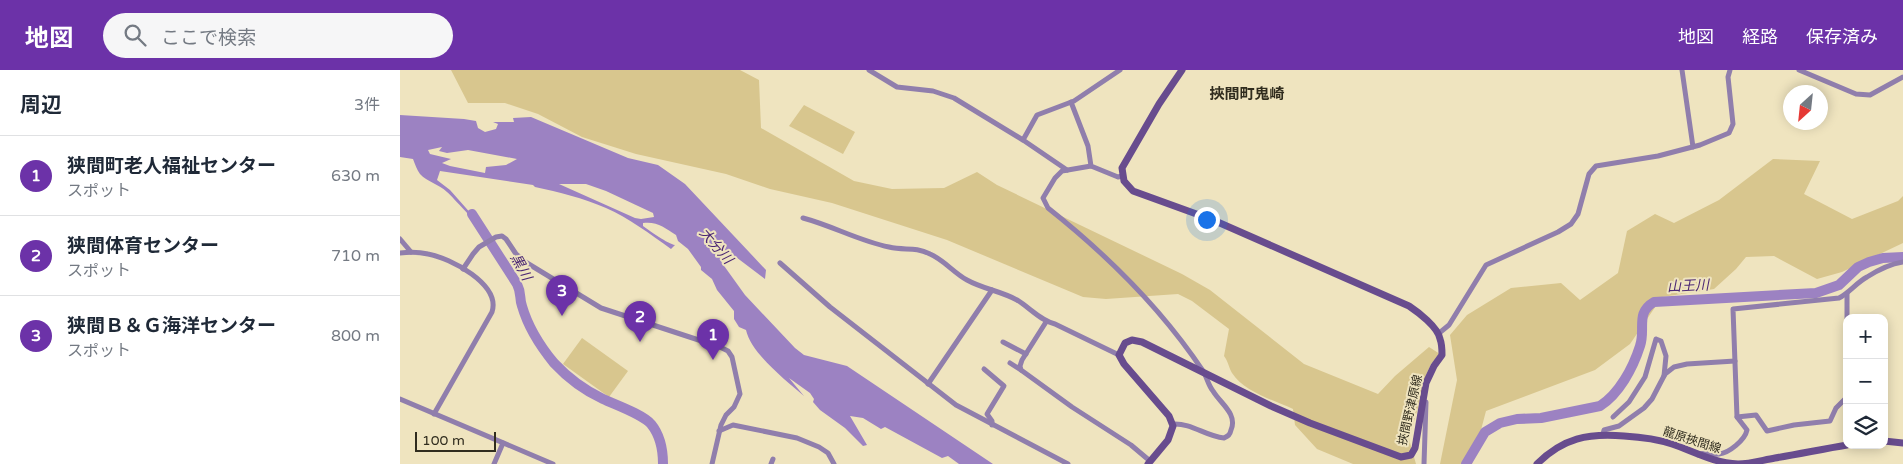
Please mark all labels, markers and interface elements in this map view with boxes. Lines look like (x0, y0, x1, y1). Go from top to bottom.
search box (103, 13, 453, 58)
icon: search (121, 21, 149, 49)
text: 地図 (25, 24, 73, 53)
text: 地図 (1678, 26, 1714, 48)
text: 経路 (1742, 26, 1778, 48)
text: 保存済み (1806, 26, 1878, 48)
text: ここで検索 (161, 27, 256, 49)
district label: 挾間町鬼崎 (1209, 85, 1285, 103)
north arrow (1783, 85, 1828, 130)
text: 周辺 (20, 93, 62, 118)
text: 3件 (354, 95, 380, 115)
text: 狭間町老人福祉センター (67, 155, 276, 177)
text: 1 (31, 166, 41, 186)
text: 630 m (331, 166, 380, 186)
text: スポット (67, 181, 131, 201)
your location (1194, 207, 1220, 233)
water label: 大分川 (696, 225, 738, 269)
text: 狭間体育センター (67, 235, 219, 257)
text: 2 (31, 246, 41, 266)
text: 710 m (331, 246, 380, 266)
water label: 黒川 (507, 251, 536, 285)
text: スポット (67, 261, 131, 281)
pin: 3 (546, 275, 578, 316)
water label: 山王川 (1667, 276, 1711, 296)
pin: 2 (624, 301, 656, 342)
map controls (1843, 314, 1888, 449)
button: + (1843, 314, 1888, 359)
text: 狭間Ｂ＆Ｇ海洋センター (67, 315, 276, 337)
pin: 1 (697, 319, 729, 360)
text: 3 (31, 326, 41, 346)
text: 800 m (331, 326, 380, 346)
text: スポット (67, 341, 131, 361)
button: − (1843, 359, 1888, 404)
street label: 挾間野津原線 (1395, 373, 1425, 447)
button: layers (1843, 404, 1888, 449)
street label: 龍原挾間線 (1661, 424, 1723, 456)
scale bar (415, 429, 496, 452)
text: 100 m (422, 432, 465, 449)

